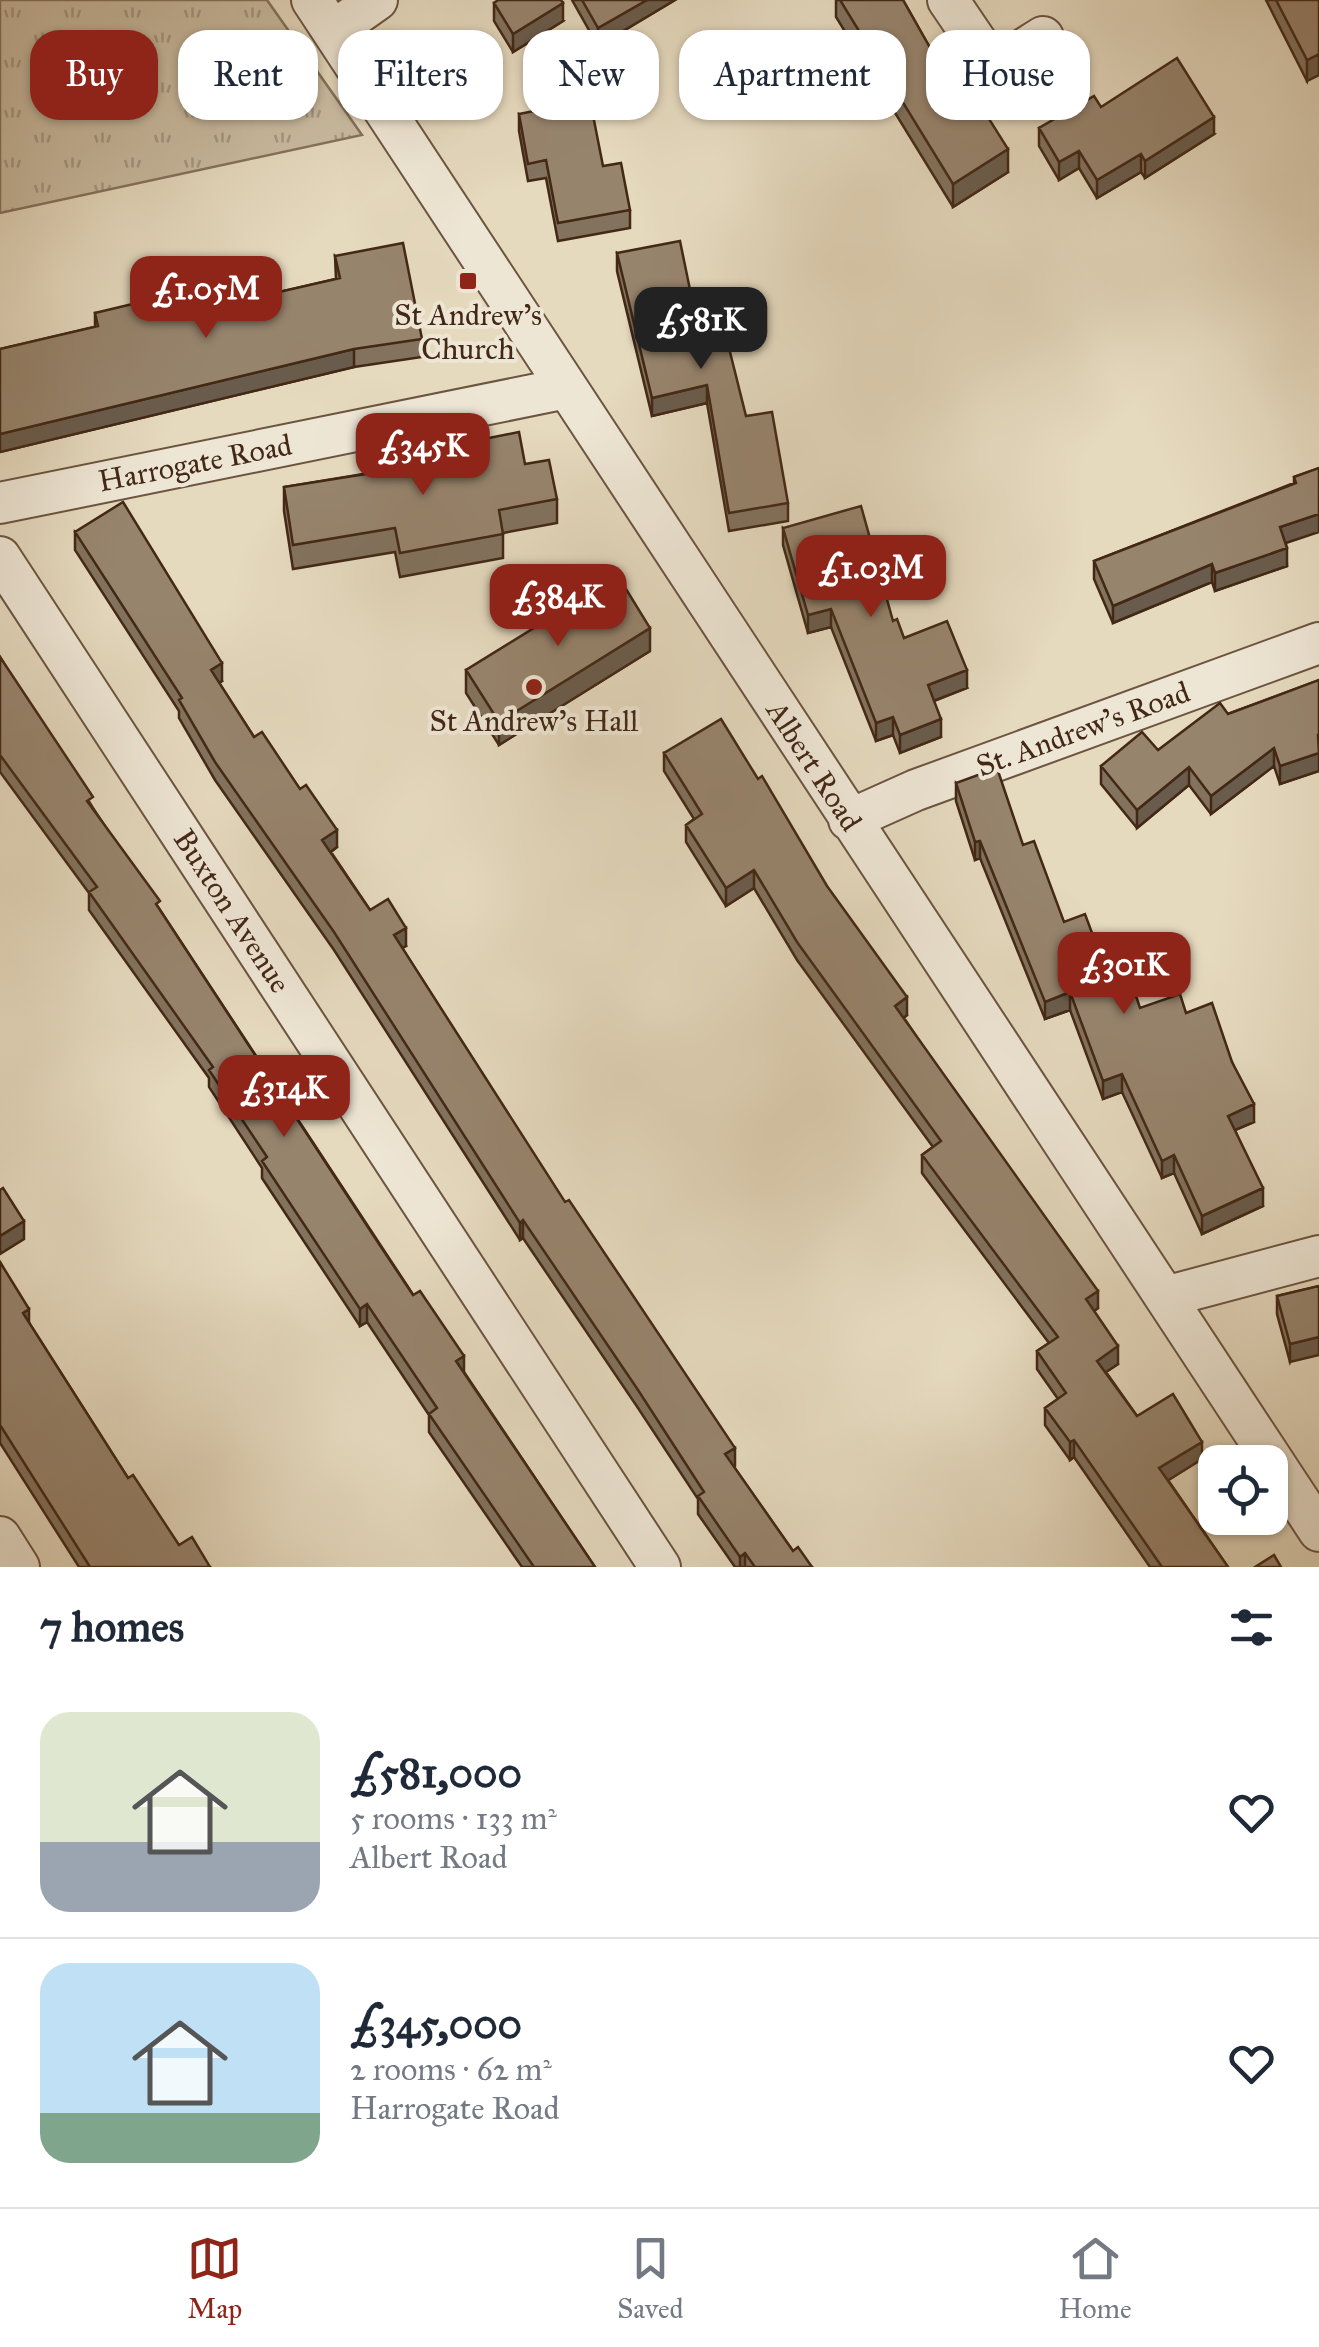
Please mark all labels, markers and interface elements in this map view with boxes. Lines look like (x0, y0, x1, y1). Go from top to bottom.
chip: Buy (30, 30, 158, 120)
chip: Rent (178, 30, 318, 120)
chip: Filters (338, 30, 503, 120)
chip: New (523, 30, 659, 120)
chip: Apartment (679, 30, 906, 120)
chip: House (926, 30, 1090, 120)
pin: £1.05M (125, 256, 287, 341)
text: £1.05M (152, 269, 260, 308)
marker: St Andrew's Church (457, 270, 479, 292)
pin: £581K (631, 287, 771, 372)
place label: St Andrew's Church (394, 297, 542, 367)
text: £581K (656, 300, 746, 339)
pin: £345K (353, 413, 493, 498)
text: £345K (378, 426, 468, 465)
street label: Harrogate Road (95, 427, 295, 499)
pin: £1.03M (790, 535, 952, 620)
text: £1.03M (818, 548, 924, 587)
pin: £384K (488, 564, 628, 649)
text: £384K (512, 577, 604, 616)
street label: St. Andrew's Road (971, 674, 1195, 784)
marker: St Andrew's Hall (523, 676, 545, 698)
street label: Albert Road (758, 693, 869, 838)
place label: St Andrew's Hall (429, 703, 639, 739)
street label: Buxton Avenue (166, 822, 298, 1000)
pin: £301K (1054, 932, 1194, 1017)
text: £301K (1080, 945, 1168, 984)
pin: £314K (214, 1055, 354, 1140)
text: £314K (240, 1068, 328, 1107)
map controls (1198, 1445, 1288, 1535)
button: locate (1198, 1445, 1288, 1535)
icon: filters (1224, 1600, 1279, 1655)
text: 7 homes (40, 1601, 184, 1653)
text: £581,000 (350, 1747, 522, 1799)
icon: home (120, 1752, 240, 1872)
icon: heart (1224, 1785, 1279, 1840)
text: 5 rooms · 133 m² (350, 1799, 557, 1838)
text: Albert Road (350, 1838, 507, 1877)
text: £345,000 (350, 1998, 522, 2050)
icon: home (120, 2003, 240, 2123)
icon: heart (1224, 2036, 1279, 2091)
text: 2 rooms · 62 m² (350, 2050, 552, 2089)
text: Harrogate Road (350, 2089, 560, 2128)
tab: Map (187, 2231, 242, 2326)
tab: Saved (617, 2231, 684, 2326)
tab: Home (1058, 2231, 1132, 2326)

